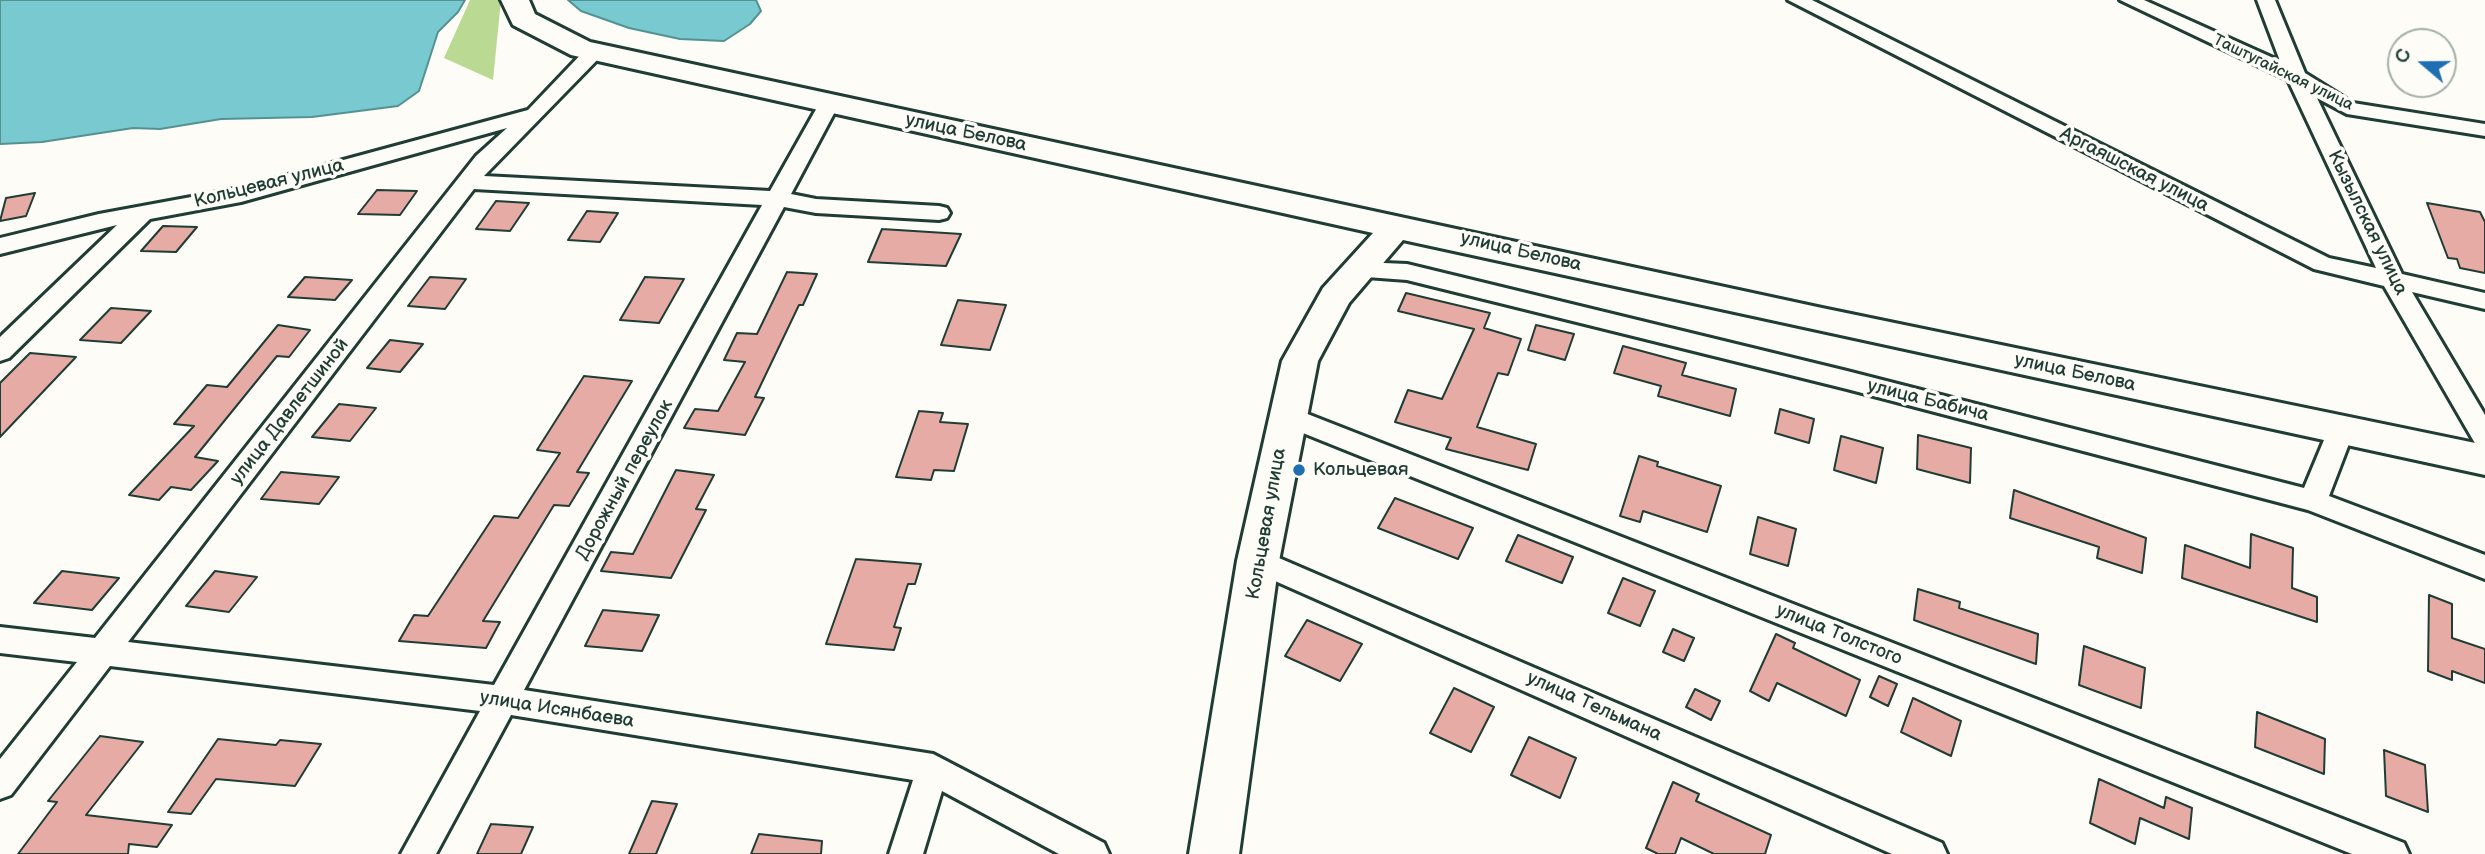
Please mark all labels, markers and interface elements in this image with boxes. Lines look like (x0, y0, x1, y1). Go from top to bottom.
north arrow (2387, 28, 2457, 98)
street label: Таштугайская улица (2210, 31, 2356, 115)
text: С (2391, 46, 2417, 66)
street label: улица Белова (903, 109, 1029, 157)
street label: Аргаяшская улица (2056, 123, 2212, 217)
street label: Кызылская улица (2322, 147, 2412, 299)
street label: Кольцевая улица (192, 154, 346, 214)
street label: улица Белова (1458, 227, 1584, 277)
street label: улица Давлетшиной (226, 334, 354, 490)
street label: улица Белова (2012, 349, 2138, 397)
street label: улица Бабича (1865, 375, 1991, 427)
street label: Дорожный переулок (571, 396, 679, 564)
street label: Кольцевая улица (1242, 447, 1292, 601)
place label: Кольцевая (1313, 459, 1409, 481)
marker: Кольцевая (1291, 462, 1307, 478)
street label: улица Толстого (1773, 599, 1905, 671)
street label: улица Тельмана (1523, 667, 1665, 747)
street label: улица Исянбаева (478, 687, 636, 733)

